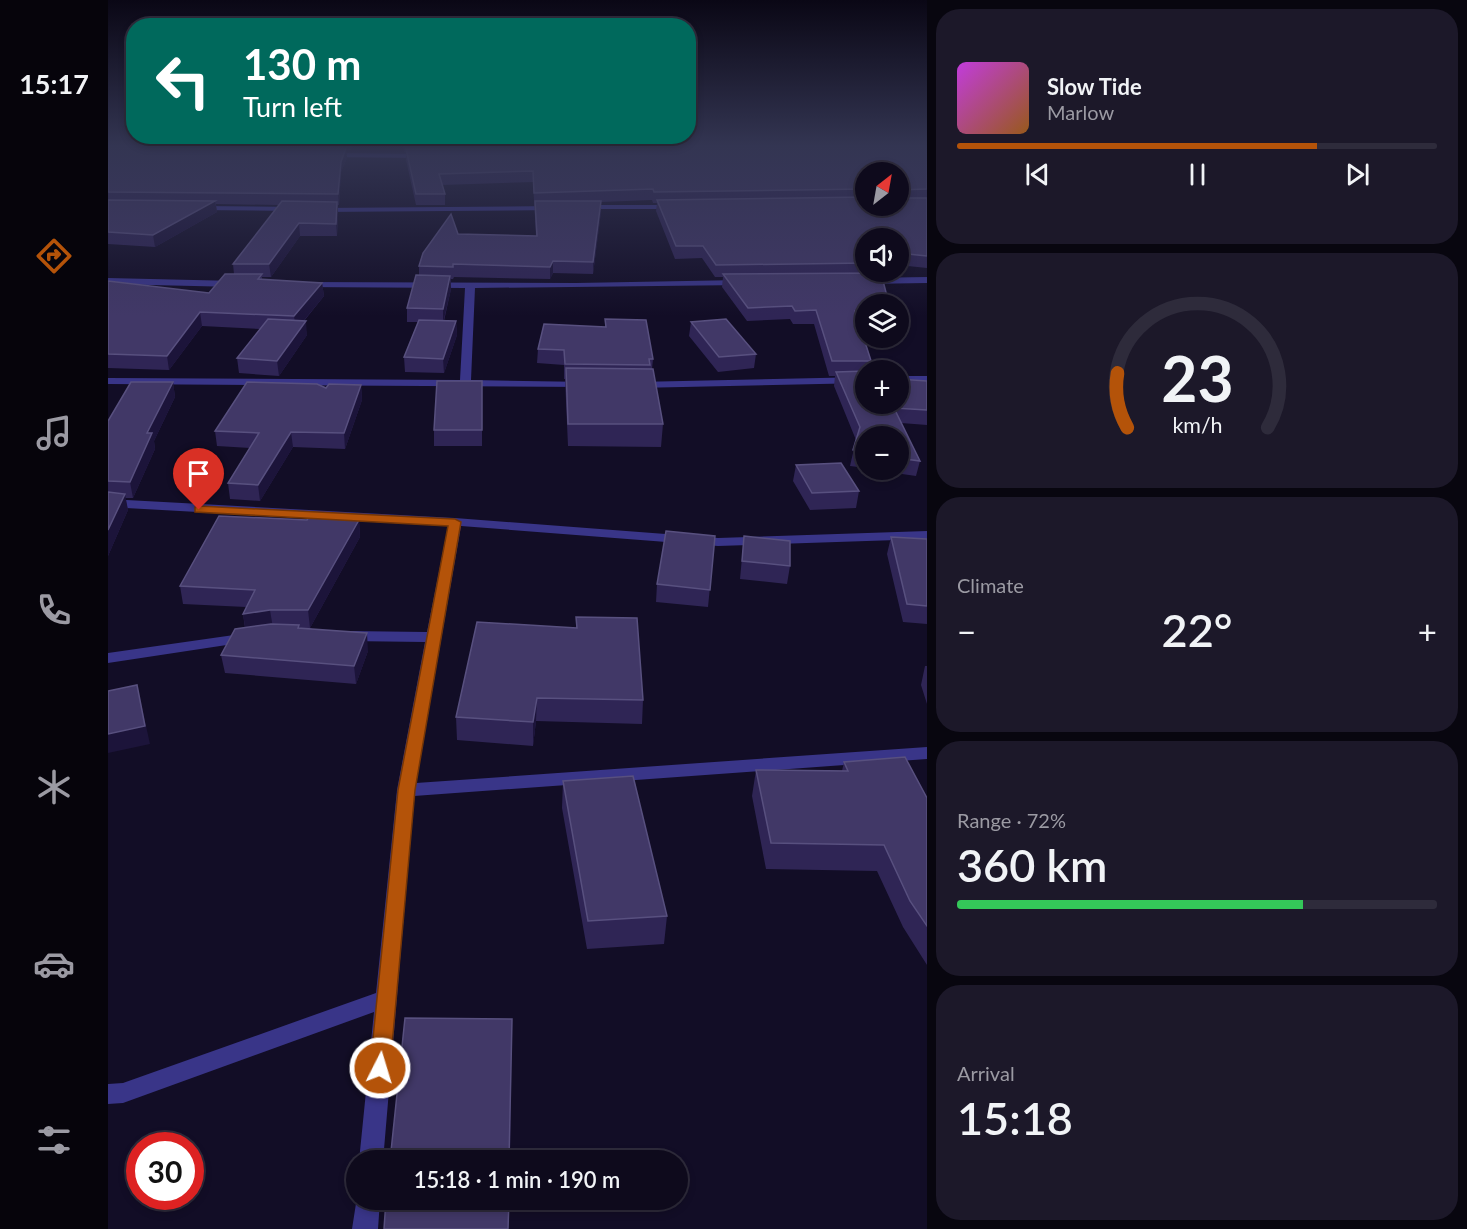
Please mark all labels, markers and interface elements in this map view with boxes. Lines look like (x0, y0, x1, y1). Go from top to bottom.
text: 130 m (243, 39, 361, 89)
icon: left (144, 42, 222, 120)
text: 15:17 (19, 67, 89, 100)
text: Slow Tide (1047, 73, 1142, 100)
text: Turn left (243, 90, 342, 123)
text: Marlow (1047, 100, 1114, 124)
icon: previous (1021, 158, 1054, 191)
icon: pause (1181, 158, 1214, 191)
icon: next (1341, 158, 1374, 191)
north arrow (855, 162, 909, 216)
map controls (855, 162, 909, 480)
button: sound (855, 228, 909, 282)
icon: directions (33, 235, 75, 277)
button: layers (855, 294, 909, 348)
text: 23 (1161, 340, 1233, 415)
button: + (855, 360, 909, 414)
icon: music (33, 412, 75, 454)
text: km/h (1172, 412, 1222, 438)
button: − (855, 426, 909, 480)
pin (173, 448, 224, 510)
icon: arrive (182, 457, 215, 490)
text: Climate (957, 573, 1024, 597)
icon: phone (33, 589, 75, 631)
text: 22° (1162, 603, 1232, 657)
text: − (957, 611, 976, 651)
text: + (1418, 611, 1437, 651)
icon: climate (33, 766, 75, 808)
text: Range · 72% (957, 808, 1066, 832)
text: 360 km (957, 838, 1107, 892)
icon: car (33, 943, 75, 985)
position arrow (348, 1036, 412, 1100)
text: Arrival (957, 1061, 1015, 1085)
text: 15:18 (957, 1091, 1073, 1145)
icon: filters (33, 1119, 75, 1161)
speed limit sign: 30 (126, 1132, 204, 1210)
text: 15:18 · 1 min · 190 m (414, 1166, 620, 1193)

